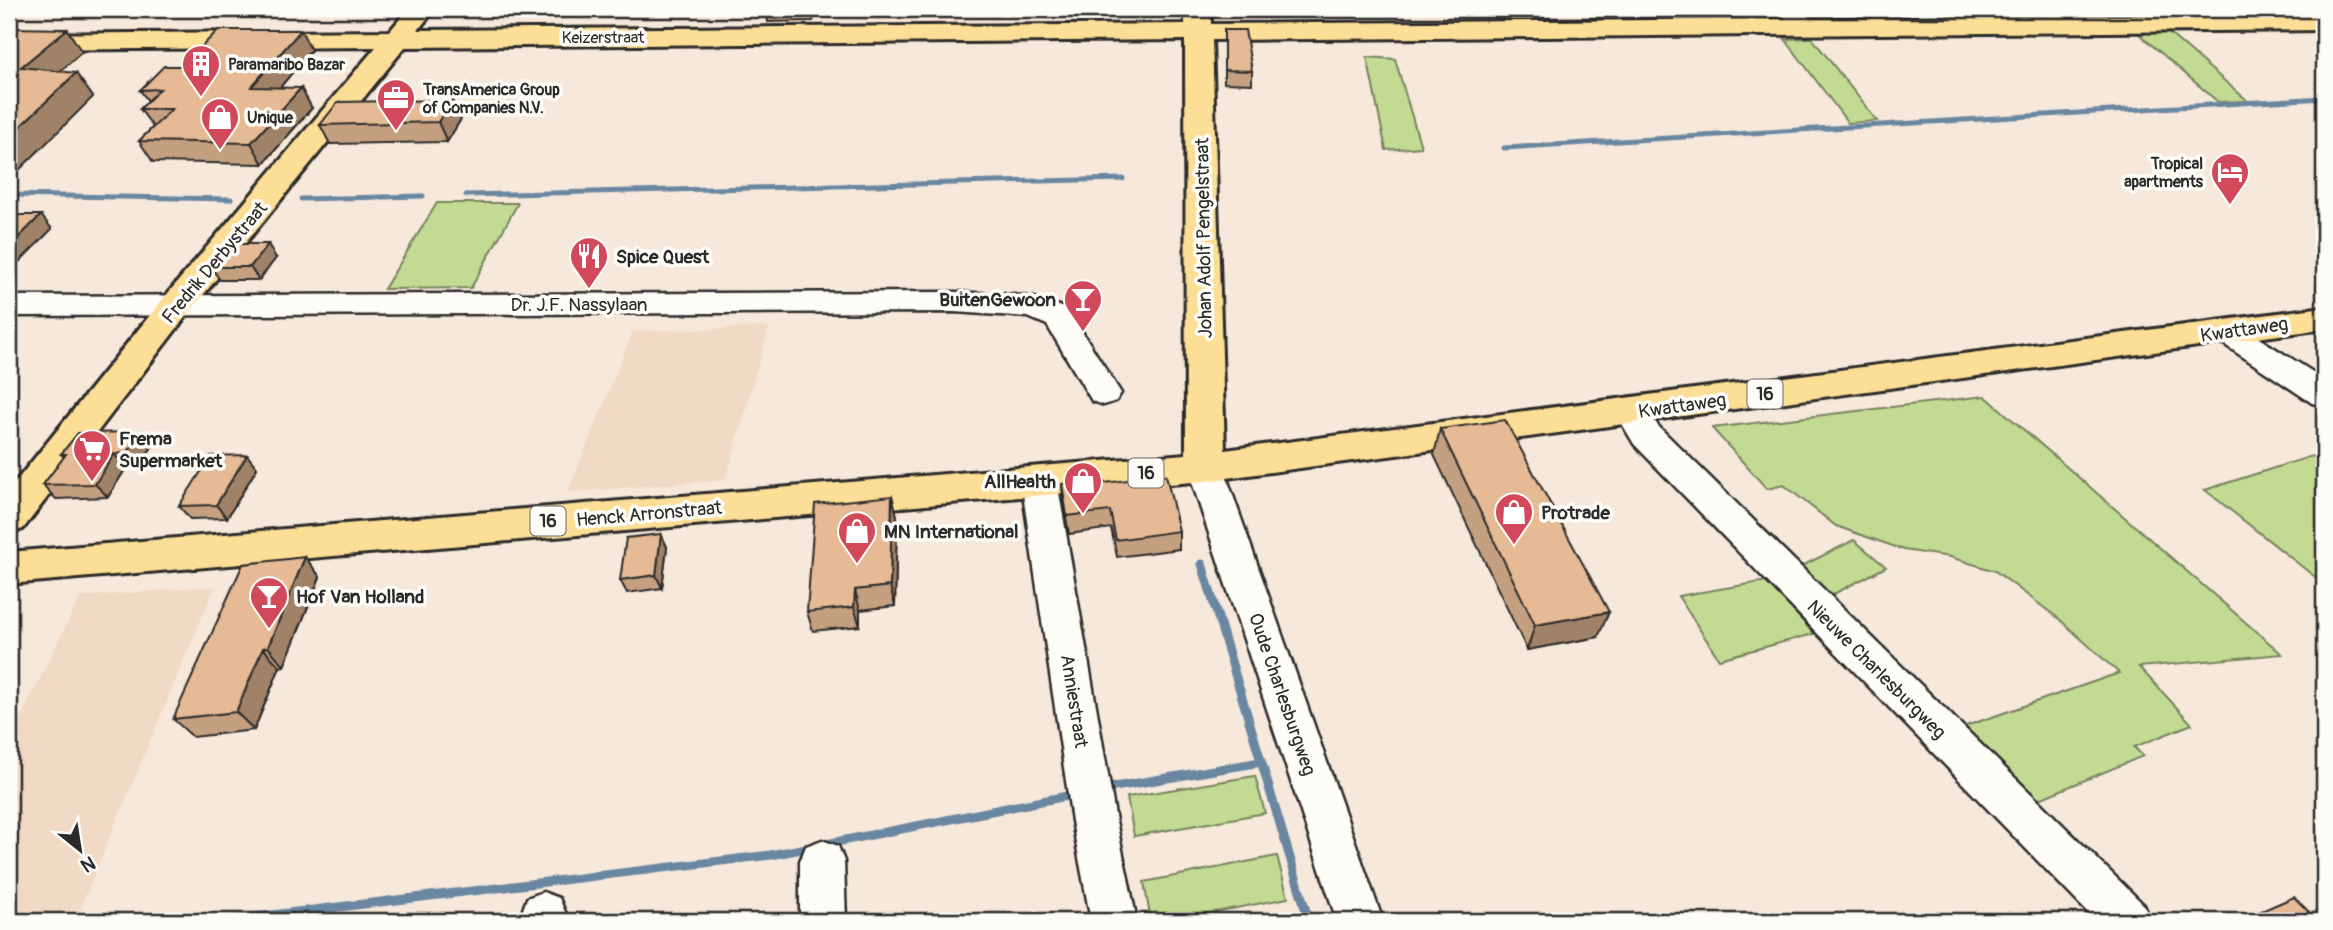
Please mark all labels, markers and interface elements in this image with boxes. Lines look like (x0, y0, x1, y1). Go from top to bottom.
street label: Keizerstraat (562, 28, 645, 48)
building icon: Paramaribo Bazar (180, 43, 222, 98)
place label: Paramaribo Bazar (228, 55, 345, 75)
office icon: TransAmerica Group of Companies N.V. (375, 77, 417, 132)
place label: TransAmerica Group of Companies N.V. (422, 80, 560, 118)
shop icon: Unique (199, 96, 241, 151)
place label: Unique (247, 108, 294, 128)
street label: Johan Adolf Pengelstraat (1190, 137, 1218, 338)
hotel icon: Tropical apartments (2209, 151, 2251, 206)
place label: Tropical apartments (2124, 154, 2204, 192)
street label: Fredrik Derbystraat (157, 196, 273, 329)
restaurant icon: Spice Quest (568, 235, 610, 290)
place label: Spice Quest (616, 245, 711, 269)
bar icon: BuitenGewoon (1062, 278, 1104, 333)
place label: BuitenGewoon (939, 288, 1056, 312)
street label: Dr. J.F. Nassylaan (510, 293, 648, 317)
street label: Kwattaweg (2199, 312, 2290, 348)
road number: 16 (1748, 380, 1782, 408)
street label: Kwattaweg (1637, 388, 1728, 424)
place label: Frema Supermarket (119, 427, 224, 473)
supermarket icon: Frema Supermarket (71, 428, 113, 483)
road number: 16 (1128, 458, 1164, 488)
shop icon: AllHealth (1062, 460, 1104, 515)
place label: AllHealth (984, 470, 1056, 494)
shop icon: Protrade (1493, 491, 1535, 546)
street label: Henck Arronstraat (575, 496, 723, 532)
place label: Protrade (1541, 501, 1610, 525)
road number: 16 (530, 506, 566, 536)
shop icon: MN International (836, 510, 878, 565)
place label: MN International (884, 520, 1019, 544)
bar icon: Hof Van Holland (248, 575, 290, 630)
place label: Hof Van Holland (296, 585, 424, 609)
street label: Nieuwe Charlesburgweg (1802, 595, 1951, 744)
street label: Oude Charlesburgweg (1243, 610, 1321, 779)
street label: Anniestraat (1055, 653, 1093, 750)
north arrow (46, 814, 116, 884)
text: N (76, 850, 100, 878)

